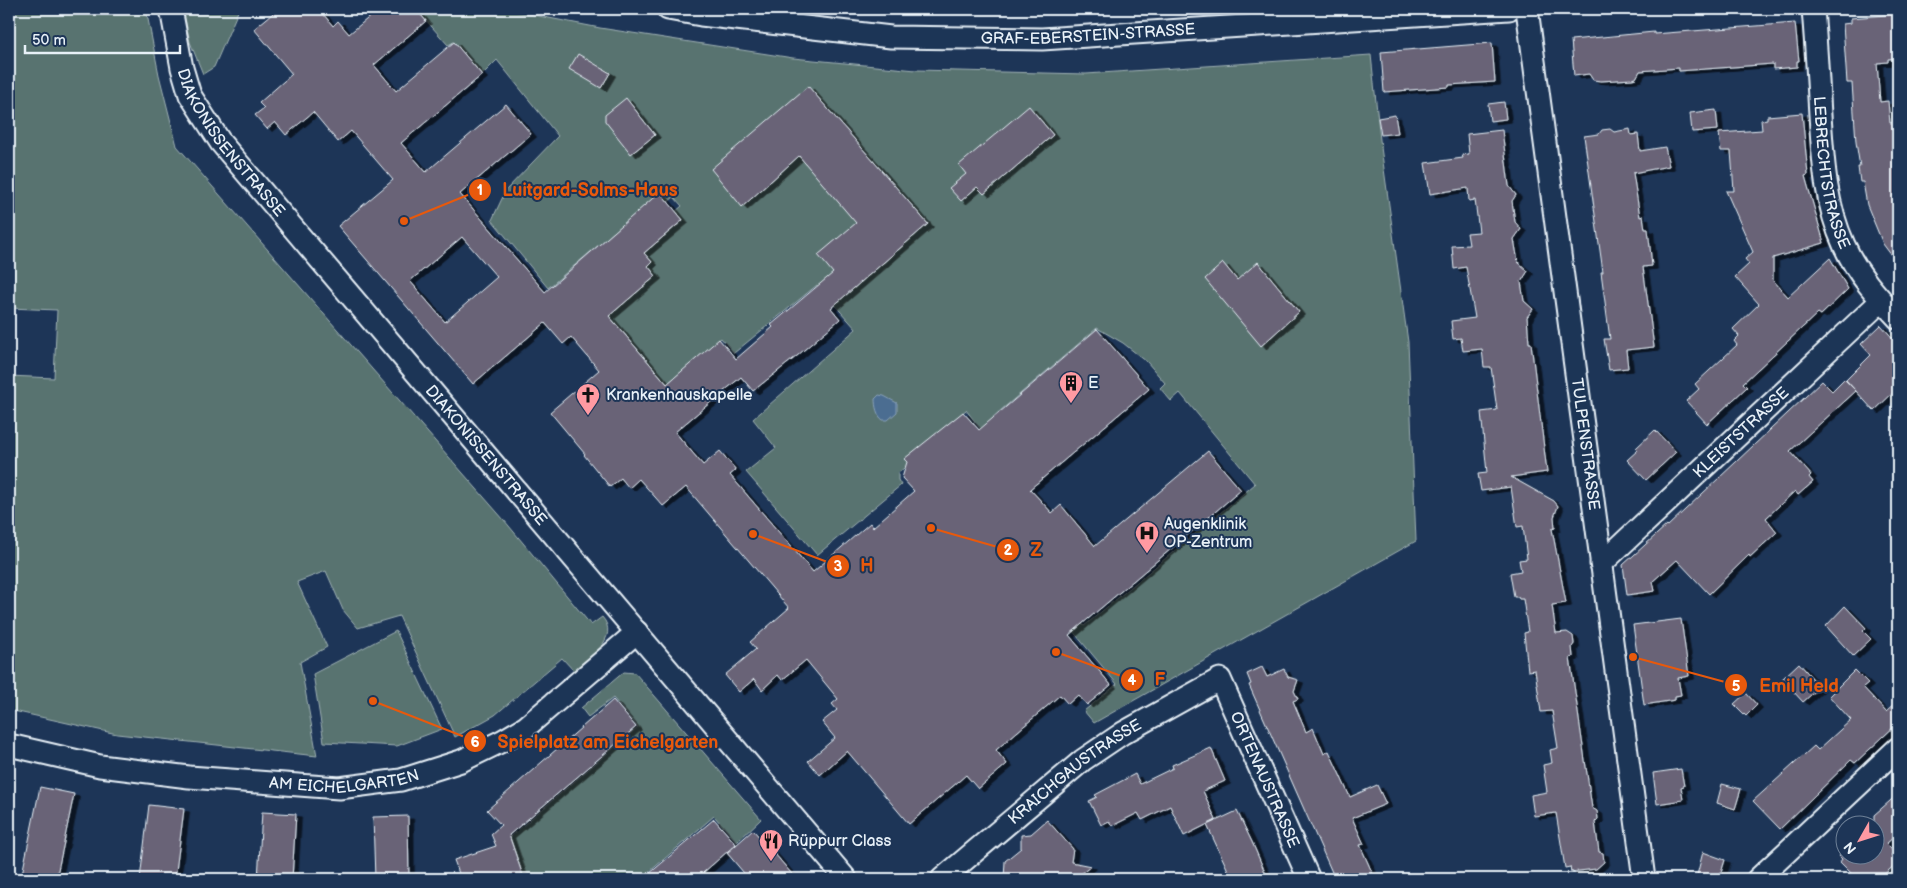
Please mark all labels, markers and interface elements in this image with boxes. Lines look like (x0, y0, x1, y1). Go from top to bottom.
street label: GRAF-EBERSTEIN-STRASSE (981, 20, 1196, 49)
scale bar (25, 22, 180, 54)
text: 50 m (32, 31, 66, 50)
street label: DIAKONISSENSTRASSE (173, 66, 289, 221)
street label: LEBRECHTSTRASSE (1809, 96, 1854, 252)
callout: Luitgard-Solms-Haus (467, 174, 687, 207)
text: Luitgard-Solms-Haus (502, 180, 678, 201)
text: 1 (477, 181, 483, 200)
building icon: E (1058, 370, 1084, 404)
place label: E (1088, 374, 1099, 393)
street label: TULPENSTRASSE (1567, 377, 1604, 511)
street label: DIAKONISSENSTRASSE (421, 381, 551, 529)
church icon: Krankenhauskapelle (575, 382, 601, 416)
street label: KLEISTSTRASSE (1689, 383, 1793, 482)
place label: Krankenhauskapelle (606, 386, 753, 405)
place label: Augenklinik OP-Zentrum (1164, 515, 1252, 552)
hospital icon: Augenklinik OP-Zentrum (1134, 520, 1160, 554)
callout: Z (995, 533, 1051, 566)
text: Z (1030, 540, 1042, 561)
text: 2 (1004, 541, 1013, 560)
callout: H (825, 550, 883, 583)
text: H (860, 556, 874, 577)
text: 3 (834, 557, 843, 576)
callout: F (1119, 663, 1175, 696)
callout: Emil Held (1724, 669, 1848, 702)
text: F (1155, 670, 1166, 691)
text: 4 (1128, 671, 1137, 690)
text: Emil Held (1759, 676, 1839, 697)
text: 5 (1732, 677, 1741, 696)
street label: ORTENAUSTRASSE (1226, 709, 1303, 851)
street label: KRAICHGAUSTRASSE (1004, 715, 1145, 828)
callout: Spielplatz am Eichelgarten (462, 725, 728, 758)
text: Spielplatz am Eichelgarten (498, 732, 718, 753)
text: 6 (470, 733, 480, 752)
street label: AM EICHELGARTEN (269, 765, 422, 798)
north arrow (1834, 816, 1884, 866)
restaurant icon: Rüppurr Class (758, 828, 784, 862)
place label: Rüppurr Class (788, 832, 891, 851)
text: N (1840, 838, 1860, 857)

